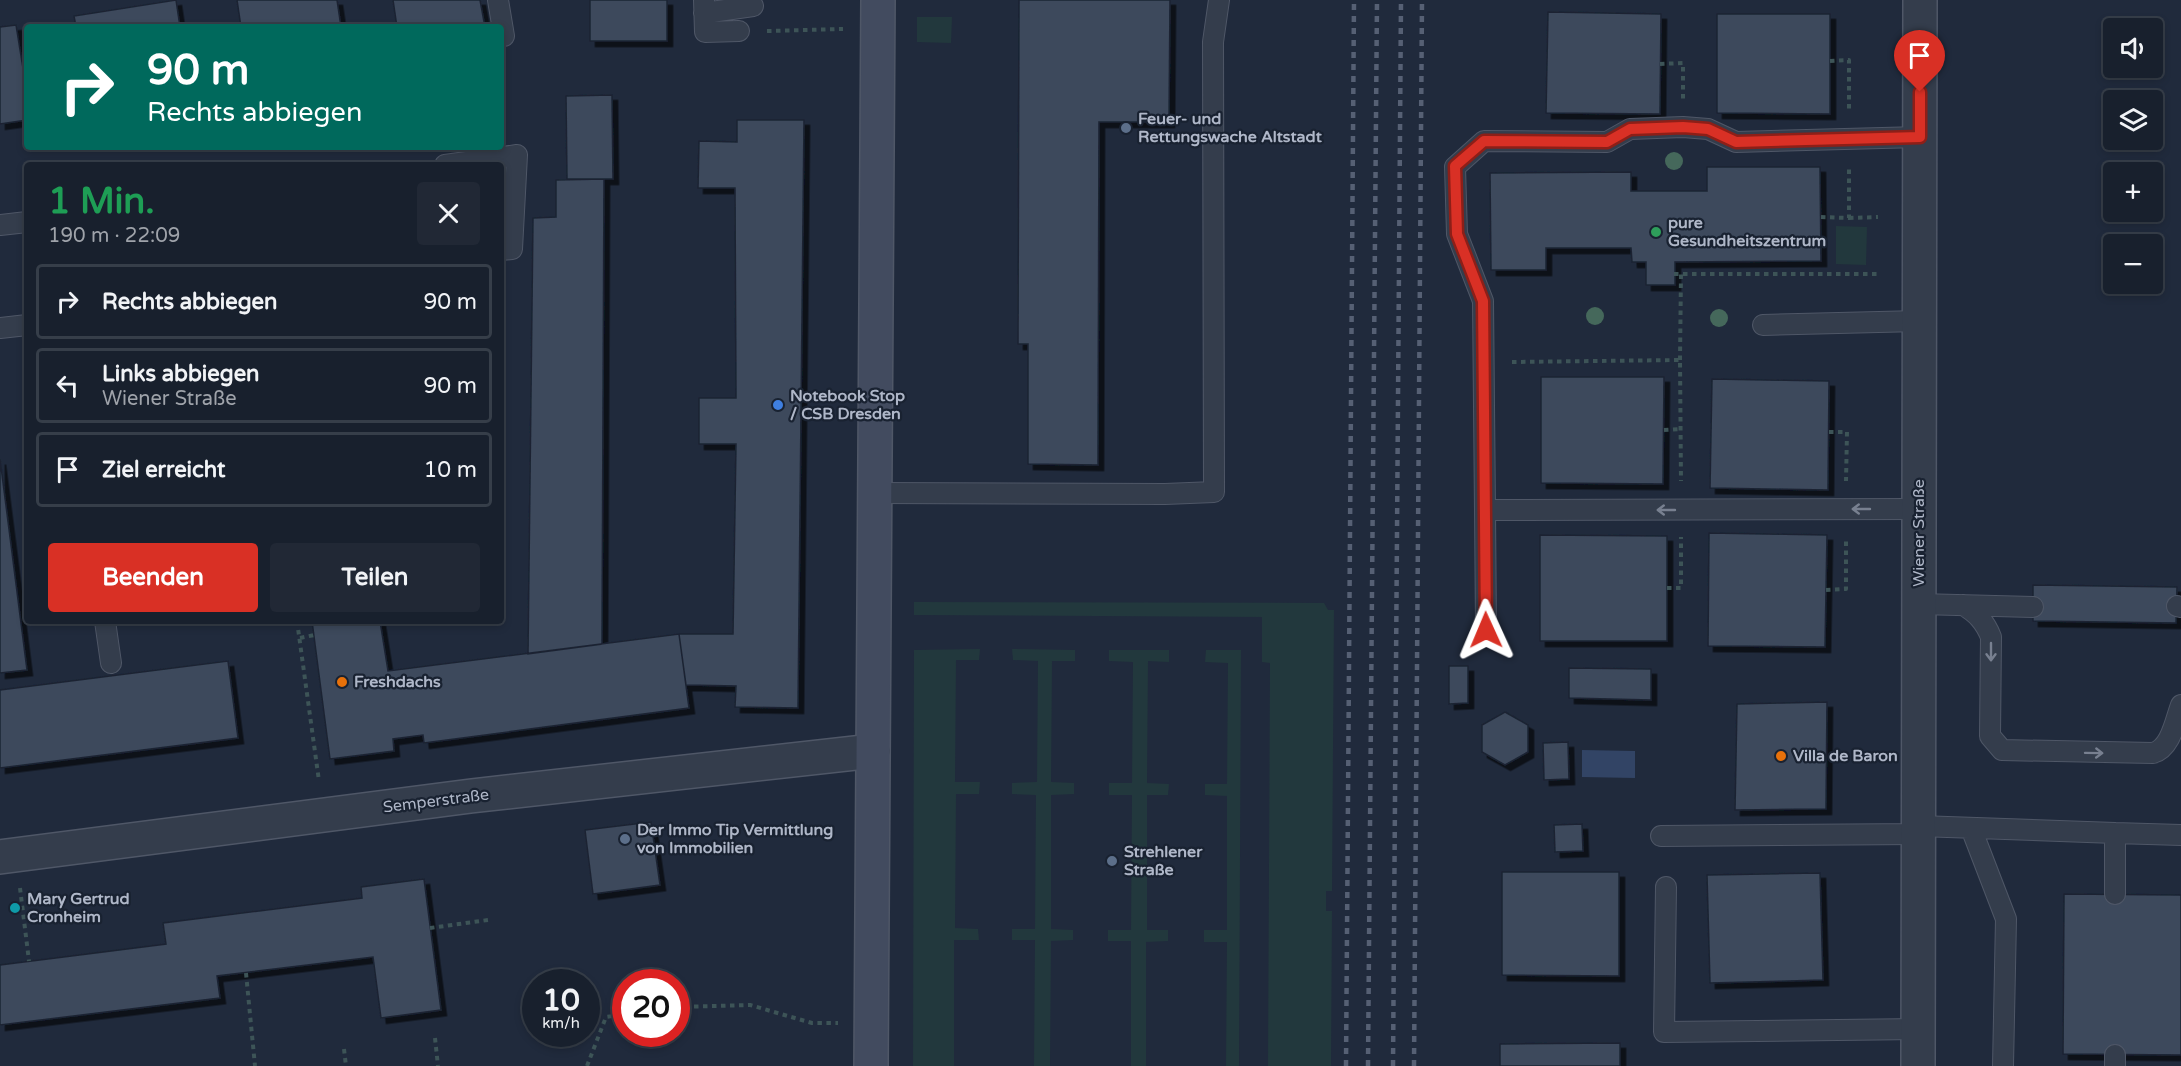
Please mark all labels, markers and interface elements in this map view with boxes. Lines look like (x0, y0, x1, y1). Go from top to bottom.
map controls (2103, 18, 2163, 294)
button: sound (2103, 18, 2163, 78)
pin (1894, 30, 1945, 92)
icon: arrive (1903, 39, 1936, 72)
text: 90 m (147, 45, 249, 96)
icon: right (48, 48, 126, 126)
button: layers (2103, 90, 2163, 150)
text: Rechts abbiegen (147, 96, 362, 129)
place label: Feuer- und Rettungswache Altstadt (1138, 109, 1323, 147)
marker: Feuer- und Rettungswache Altstadt (1119, 121, 1133, 135)
button: + (2103, 162, 2163, 222)
text: 1 Min. (48, 180, 155, 223)
button: close (417, 182, 480, 245)
place label: pure Gesundheitszentrum (1668, 213, 1826, 251)
text: 190 m · 22:09 (48, 224, 180, 248)
marker: pure Gesundheitszentrum (1649, 225, 1663, 239)
button: − (2103, 234, 2163, 294)
icon: right (51, 285, 84, 318)
text: Rechts abbiegen (102, 289, 277, 315)
text: 90 m (423, 289, 477, 315)
text: Links abbiegen (102, 361, 260, 387)
icon: left (51, 369, 84, 402)
text: 90 m (423, 373, 477, 399)
place label: Notebook Stop / CSB Dresden (790, 386, 905, 424)
text: Wiener Straße (102, 387, 237, 411)
marker: Notebook Stop / CSB Dresden (771, 398, 785, 412)
icon: arrive (51, 453, 84, 486)
text: Ziel erreicht (102, 457, 225, 483)
text: 10 m (423, 457, 477, 483)
street label: Wiener Straße (1909, 479, 1929, 587)
one-way arrow (1851, 503, 1871, 515)
one-way arrow (1656, 504, 1676, 516)
button: Beenden (48, 543, 258, 612)
button: Teilen (270, 543, 480, 612)
position arrow (1454, 598, 1518, 662)
one-way arrow (1985, 641, 1997, 661)
place label: Freshdachs (354, 672, 441, 692)
marker: Freshdachs (335, 675, 349, 689)
place label: Villa de Baron (1793, 746, 1898, 766)
one-way arrow (2084, 747, 2104, 758)
marker: Villa de Baron (1774, 749, 1788, 763)
street label: Semperstraße (382, 785, 490, 817)
place label: Der Immo Tip Vermittlung von Immobilien (637, 820, 833, 858)
marker: Der Immo Tip Vermittlung von Immobilien (618, 832, 632, 846)
place label: Strehlener Straße (1124, 842, 1203, 880)
marker: Strehlener Straße (1105, 854, 1119, 868)
place label: Mary Gertrud Cronheim (27, 889, 130, 927)
marker: Mary Gertrud Cronheim (8, 901, 22, 915)
speed limit sign: 20 (612, 969, 690, 1047)
text: 10 (542, 982, 580, 1019)
text: km/h (542, 1014, 580, 1032)

